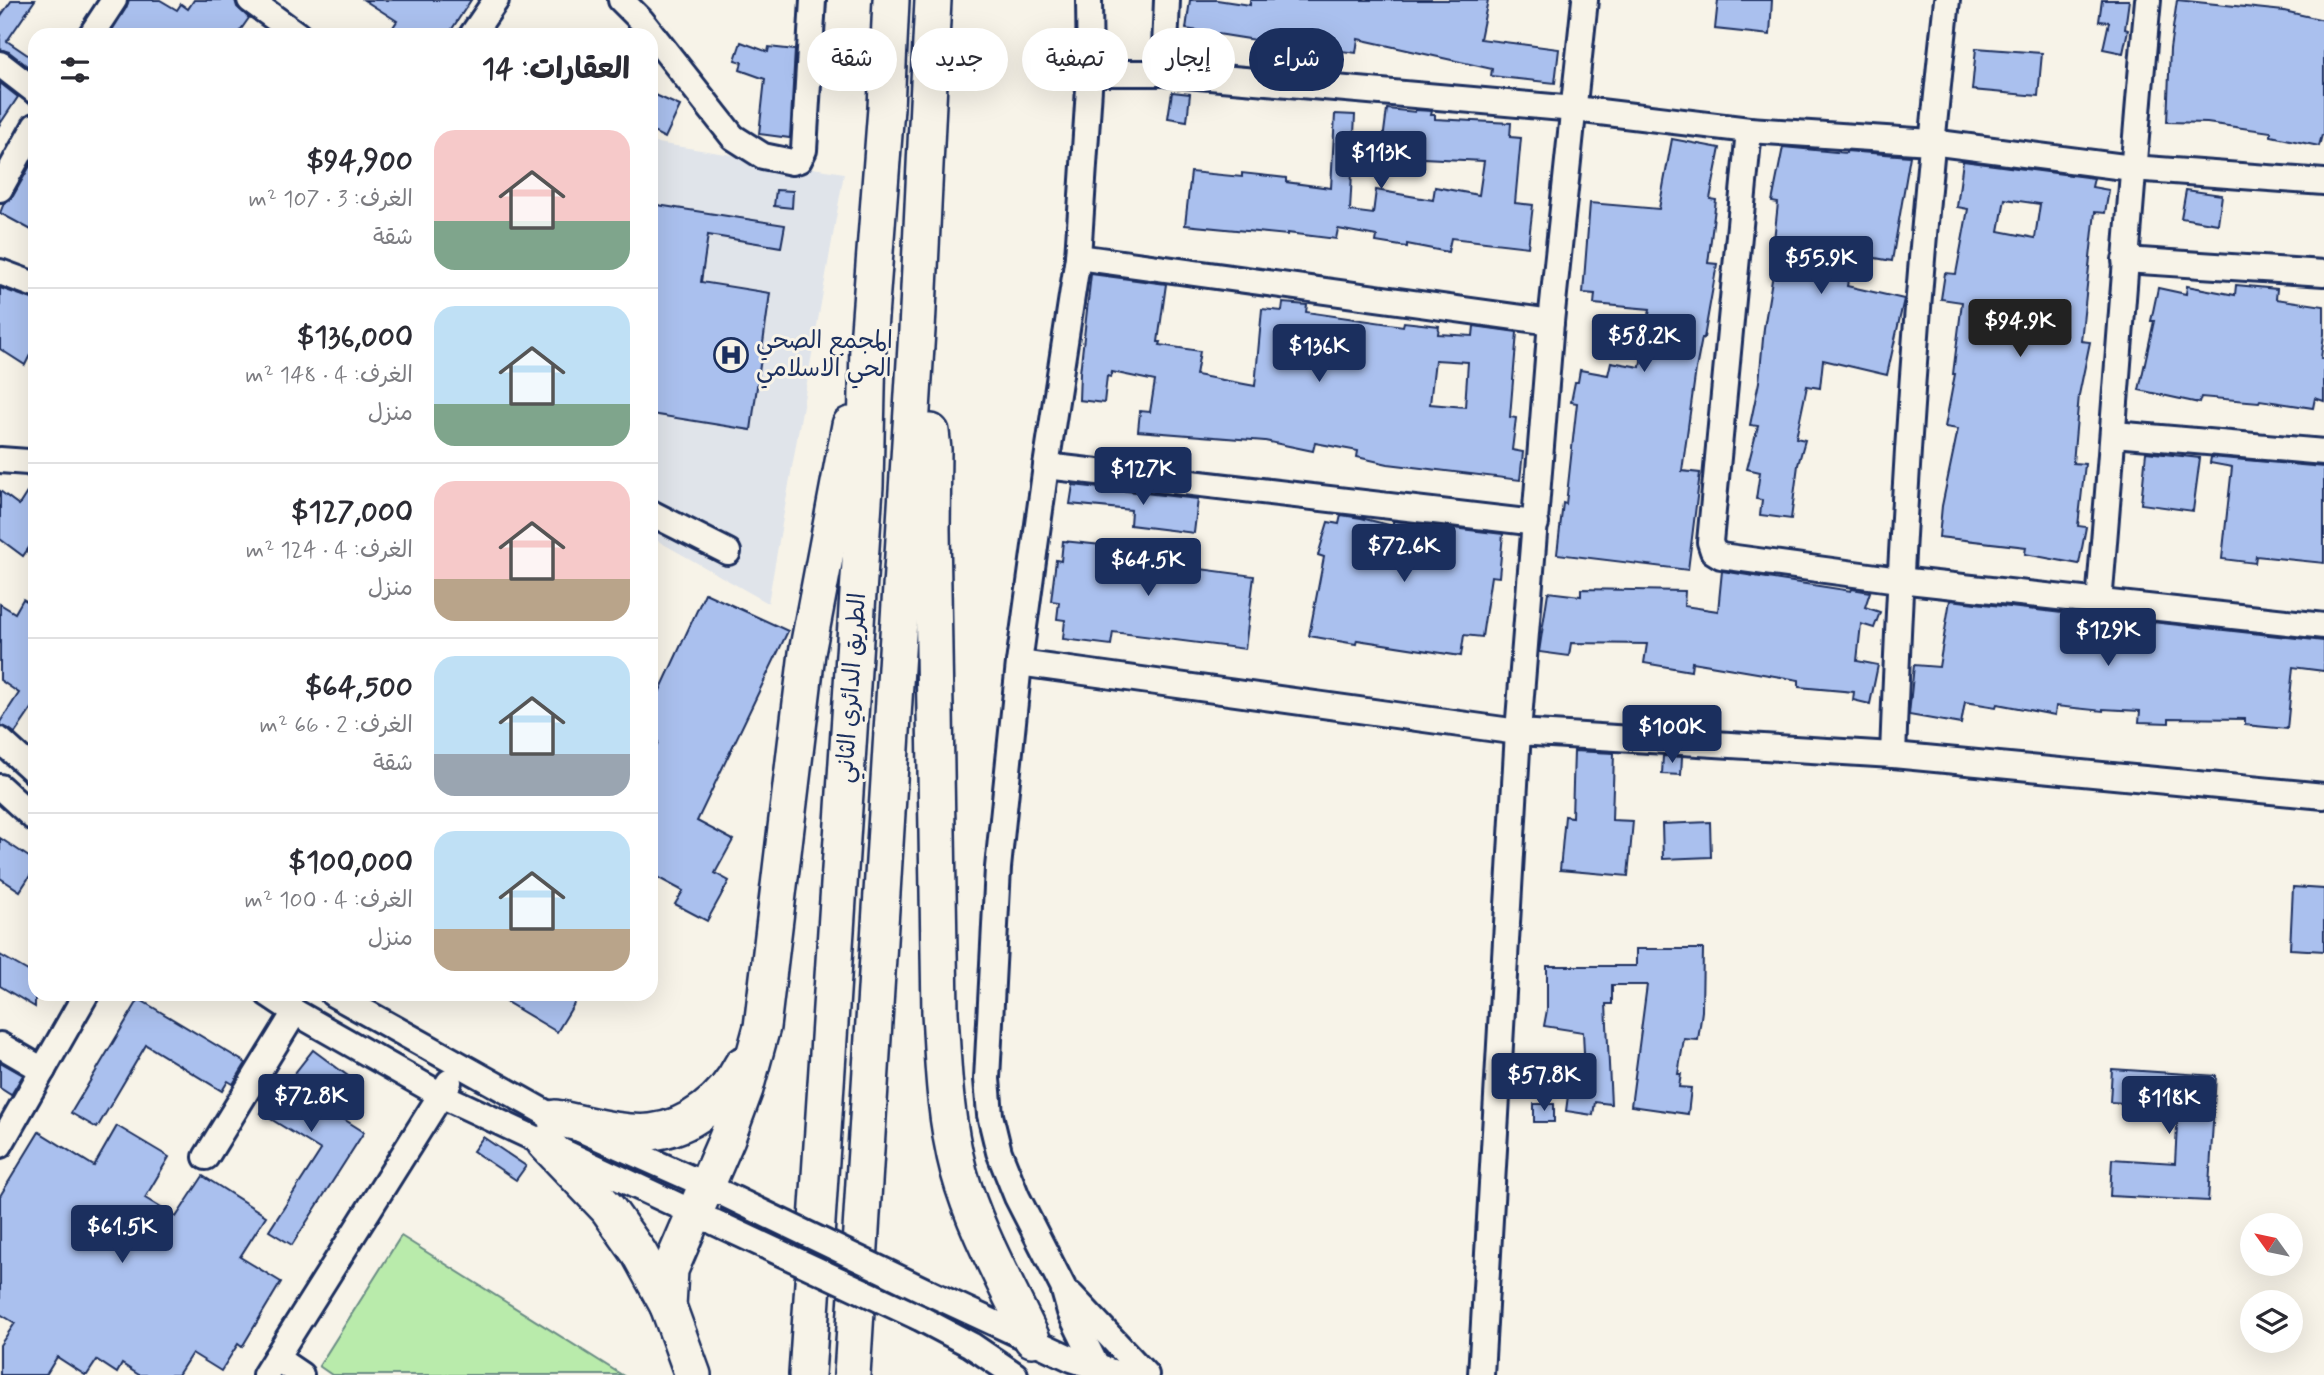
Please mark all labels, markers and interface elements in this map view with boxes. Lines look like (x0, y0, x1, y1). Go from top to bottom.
chip: شقة (807, 28, 897, 91)
chip: جديد (911, 28, 1008, 91)
chip: تصفية (1022, 28, 1128, 91)
chip: إيجار (1142, 28, 1235, 91)
chip: شراء (1249, 28, 1344, 91)
text: العقارات: 14 (482, 50, 630, 89)
icon: filters (56, 51, 94, 89)
pin: $113K (1332, 132, 1430, 191)
text: $113K (1351, 139, 1411, 169)
text: $94,900 (306, 142, 413, 181)
icon: home (490, 158, 574, 242)
text: الغرف: 3 · 107 m² (249, 185, 413, 215)
text: شقة (373, 223, 413, 253)
pin: $55.9K (1764, 236, 1878, 296)
text: $55.9K (1785, 244, 1857, 274)
pin: $94.9K (1963, 300, 2077, 359)
text: $94.9K (1984, 307, 2056, 337)
pin: $58.2K (1587, 314, 1701, 374)
text: $136,000 (297, 318, 413, 357)
text: $58.2K (1608, 322, 1680, 352)
pin: $136K (1270, 324, 1368, 384)
place label: المجمع الصحي الحي الاسلامي (756, 326, 893, 389)
text: $136K (1289, 332, 1349, 362)
icon: home (490, 334, 574, 418)
hospital icon: المجمع الصحي الحي الاسلامي (712, 336, 750, 374)
text: الغرف: 4 · 148 m² (245, 361, 413, 391)
text: منزل (368, 399, 413, 429)
pin: $127K (1094, 448, 1192, 507)
text: $127K (1110, 455, 1176, 485)
text: $127,000 (291, 493, 413, 532)
icon: home (490, 509, 574, 593)
pin: $72.6K (1347, 524, 1461, 584)
text: $72.6K (1368, 532, 1440, 562)
text: الغرف: 4 · 124 m² (246, 536, 413, 566)
pin: $64.5K (1091, 538, 1205, 598)
text: $64.5K (1111, 546, 1185, 576)
text: منزل (368, 574, 413, 604)
street label: الطريق الدائري الثاني (830, 592, 878, 784)
pin: $129K (2059, 608, 2157, 668)
text: $129K (2076, 616, 2140, 646)
text: $64,500 (305, 668, 413, 707)
icon: home (490, 684, 574, 768)
pin: $100K (1623, 706, 1721, 765)
text: الغرف: 2 · 66 m² (259, 711, 413, 741)
text: $100K (1638, 713, 1706, 743)
text: شقة (373, 749, 413, 779)
text: $100,000 (288, 843, 413, 882)
icon: home (490, 859, 574, 943)
text: الغرف: 4 · 100 m² (245, 886, 413, 916)
text: منزل (368, 924, 413, 954)
pin: $57.8K (1487, 1054, 1601, 1113)
text: $57.8K (1508, 1061, 1580, 1091)
pin: $72.8K (254, 1074, 368, 1134)
pin: $118K (2120, 1076, 2218, 1136)
text: $72.8K (274, 1082, 348, 1112)
text: $118K (2138, 1084, 2200, 1114)
pin: $61.5K (65, 1206, 179, 1265)
text: $61.5K (87, 1213, 157, 1243)
north arrow (2240, 1213, 2303, 1276)
map controls (2240, 1213, 2303, 1353)
button: layers (2240, 1290, 2303, 1353)

